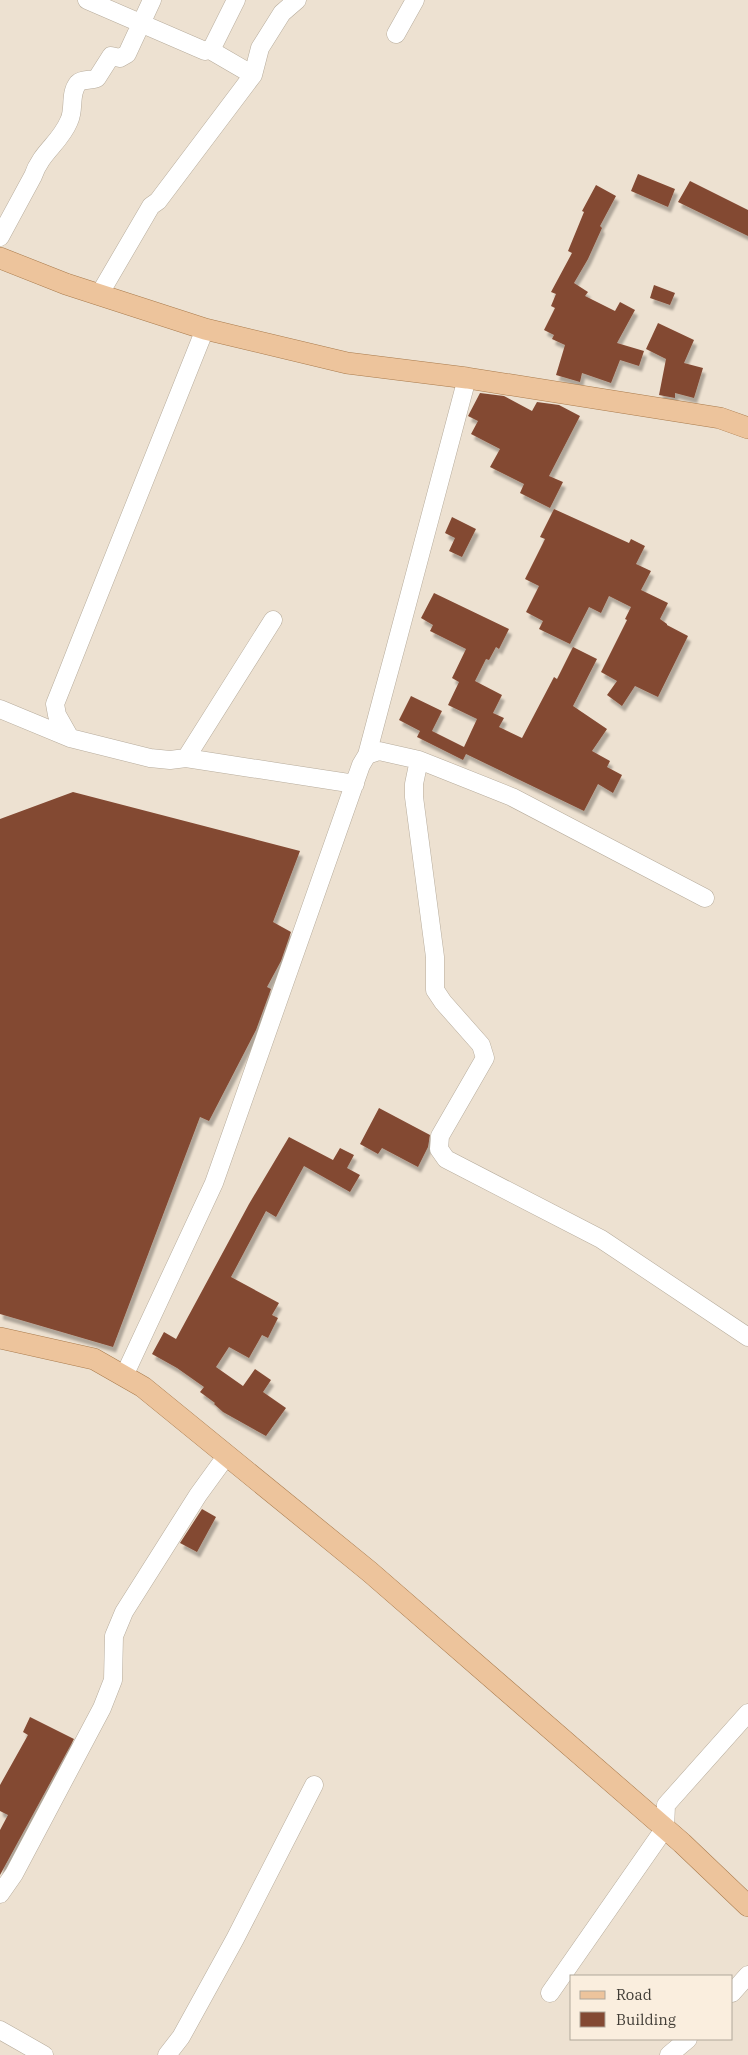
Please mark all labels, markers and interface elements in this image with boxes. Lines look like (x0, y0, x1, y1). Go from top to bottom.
legend (570, 1975, 733, 2040)
text: Road (616, 1985, 652, 2004)
text: Building (616, 2010, 676, 2029)

